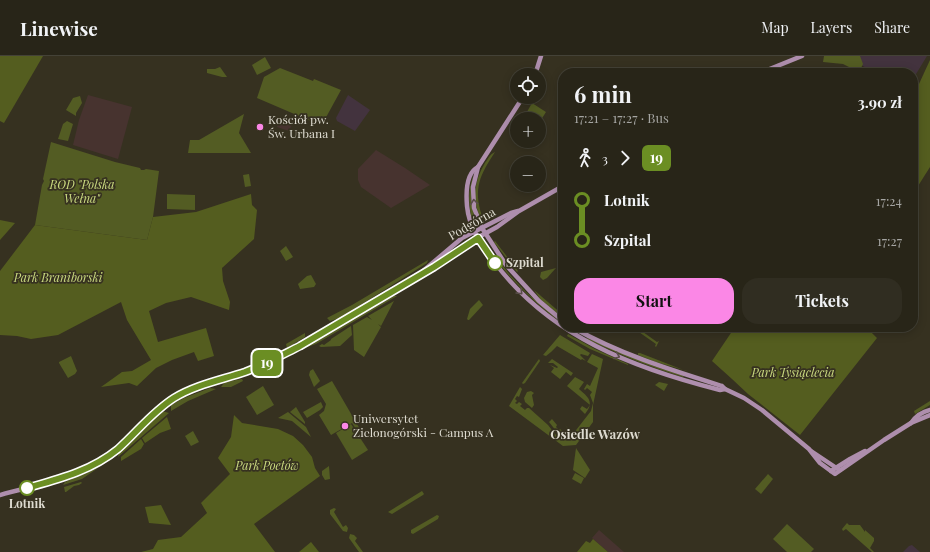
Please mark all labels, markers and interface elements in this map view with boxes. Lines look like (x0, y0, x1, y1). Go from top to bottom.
text: Linewise (20, 15, 98, 41)
text: Map (761, 18, 789, 37)
text: Layers (811, 18, 852, 37)
text: Share (874, 18, 910, 37)
map controls (510, 68, 546, 192)
button: locate (510, 68, 546, 104)
text: 6 min (574, 79, 632, 109)
text: 3.90 zł (858, 92, 902, 112)
text: 17:21 – 17:27 · Bus (574, 109, 669, 126)
place label: Kościół pw. Św. Urbana I (268, 111, 335, 141)
button: + (510, 112, 546, 148)
marker: Kościół pw. Św. Urbana I (255, 122, 265, 132)
icon: walk (574, 147, 596, 169)
icon: forward (614, 147, 636, 169)
text: 19 (650, 148, 663, 167)
text: 3 (602, 150, 608, 167)
button: − (510, 156, 546, 192)
park label: ROD "Polska Wełna" (48, 176, 115, 206)
text: Lotnik (604, 190, 650, 210)
text: 17:24 (876, 192, 902, 209)
one-way arrow (470, 199, 479, 205)
street label: Podgórna (445, 203, 498, 243)
text: Szpital (604, 230, 651, 250)
text: 17:27 (877, 232, 902, 249)
place label: Szpital (506, 254, 544, 270)
marker: Szpital (487, 255, 503, 271)
park label: Park Braniborski (13, 269, 103, 285)
button: Start (574, 278, 734, 324)
button: Tickets (742, 278, 902, 324)
one-way arrow (515, 287, 523, 295)
line badge: 19 (249, 350, 285, 376)
one-way arrow (613, 351, 621, 359)
text: 19 (260, 353, 274, 372)
park label: Park Tysiąclecia (751, 364, 834, 380)
place label: Uniwersytet Zielonogórski - Campus A (353, 410, 494, 440)
marker: Uniwersytet Zielonogórski - Campus A (340, 421, 350, 431)
district label: Osiedle Wazów (550, 425, 641, 442)
park label: Park Poetów (234, 457, 299, 473)
marker: Lotnik (19, 480, 35, 496)
place label: Lotnik (9, 495, 46, 511)

